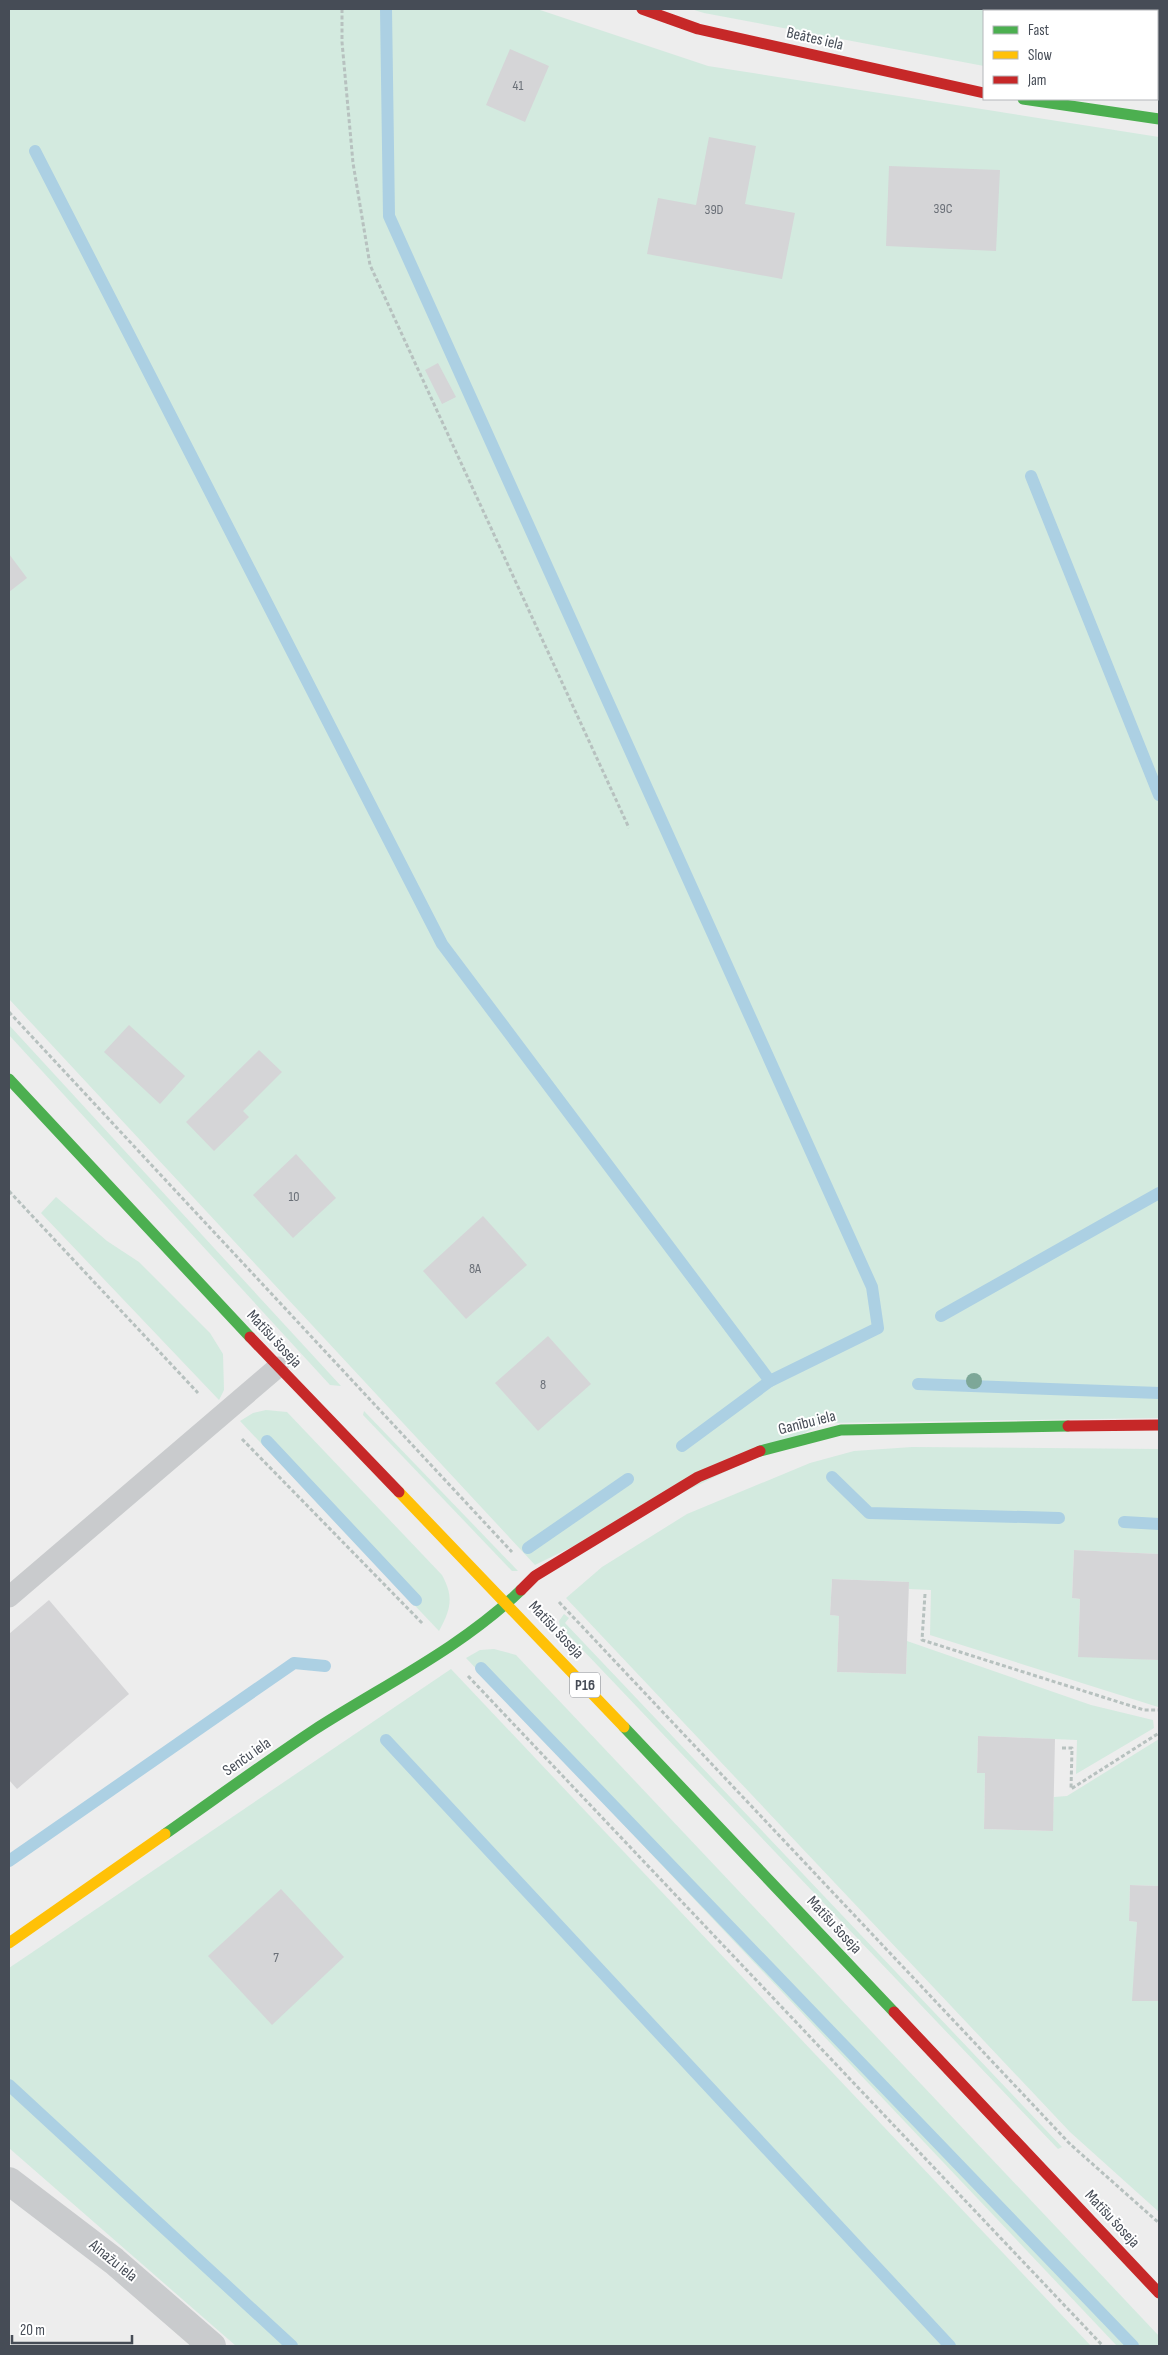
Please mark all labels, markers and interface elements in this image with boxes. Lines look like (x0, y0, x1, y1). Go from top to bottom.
legend (983, 10, 1158, 100)
text: Fast (1028, 21, 1050, 40)
street label: Beātes iela (785, 23, 845, 55)
text: Slow (1028, 46, 1052, 65)
text: Jam (1027, 71, 1046, 90)
house number: 41 (513, 77, 523, 94)
house number: 39C (934, 200, 953, 217)
house number: 39D (705, 201, 724, 218)
house number: 10 (288, 1188, 300, 1205)
house number: 8A (469, 1260, 482, 1277)
street label: Matīšu šoseja (242, 1306, 306, 1372)
house number: 8 (540, 1376, 546, 1393)
street label: Ganību iela (776, 1407, 838, 1439)
street label: Matīšu šoseja (524, 1597, 588, 1663)
road number: P16 (570, 1672, 600, 1698)
street label: Senču iela (219, 1734, 275, 1780)
street label: Matīšu šoseja (802, 1892, 866, 1958)
house number: 7 (273, 1949, 279, 1966)
street label: Matīšu šoseja (1080, 2186, 1144, 2252)
street label: Ainažu iela (84, 2235, 141, 2286)
scale bar (12, 2312, 132, 2344)
text: 20 m (20, 2321, 45, 2340)

